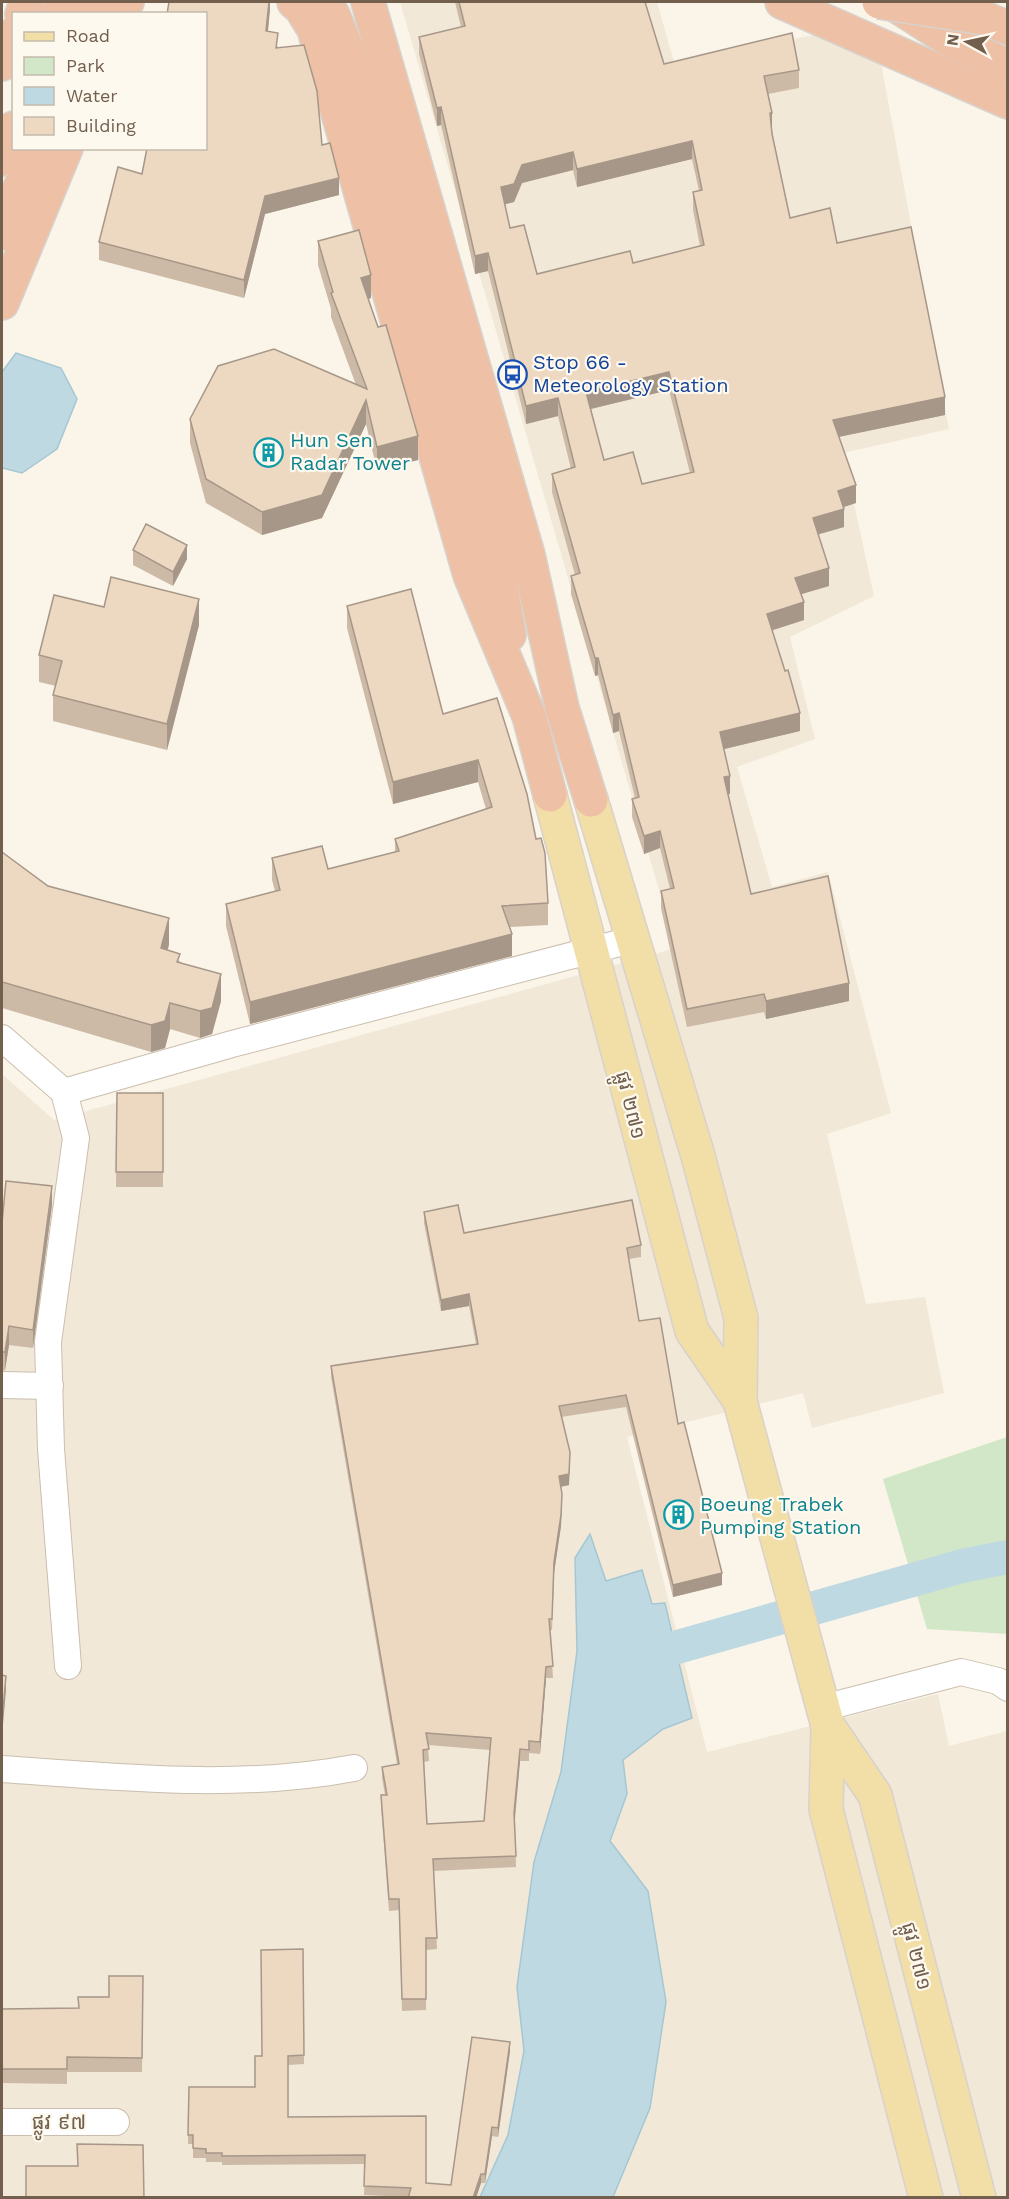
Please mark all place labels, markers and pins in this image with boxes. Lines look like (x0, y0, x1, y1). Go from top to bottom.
place label: Stop 66 - Meteorology Station (533, 350, 729, 397)
bus stop icon: Stop 66 - Meteorology Station (496, 358, 528, 390)
place label: Hun Sen Radar Tower (290, 428, 410, 475)
building icon: Hun Sen Radar Tower (253, 436, 285, 468)
place label: Boeung Trabek Pumping Station (700, 1492, 862, 1539)
building icon: Boeung Trabek Pumping Station (663, 1499, 695, 1531)

